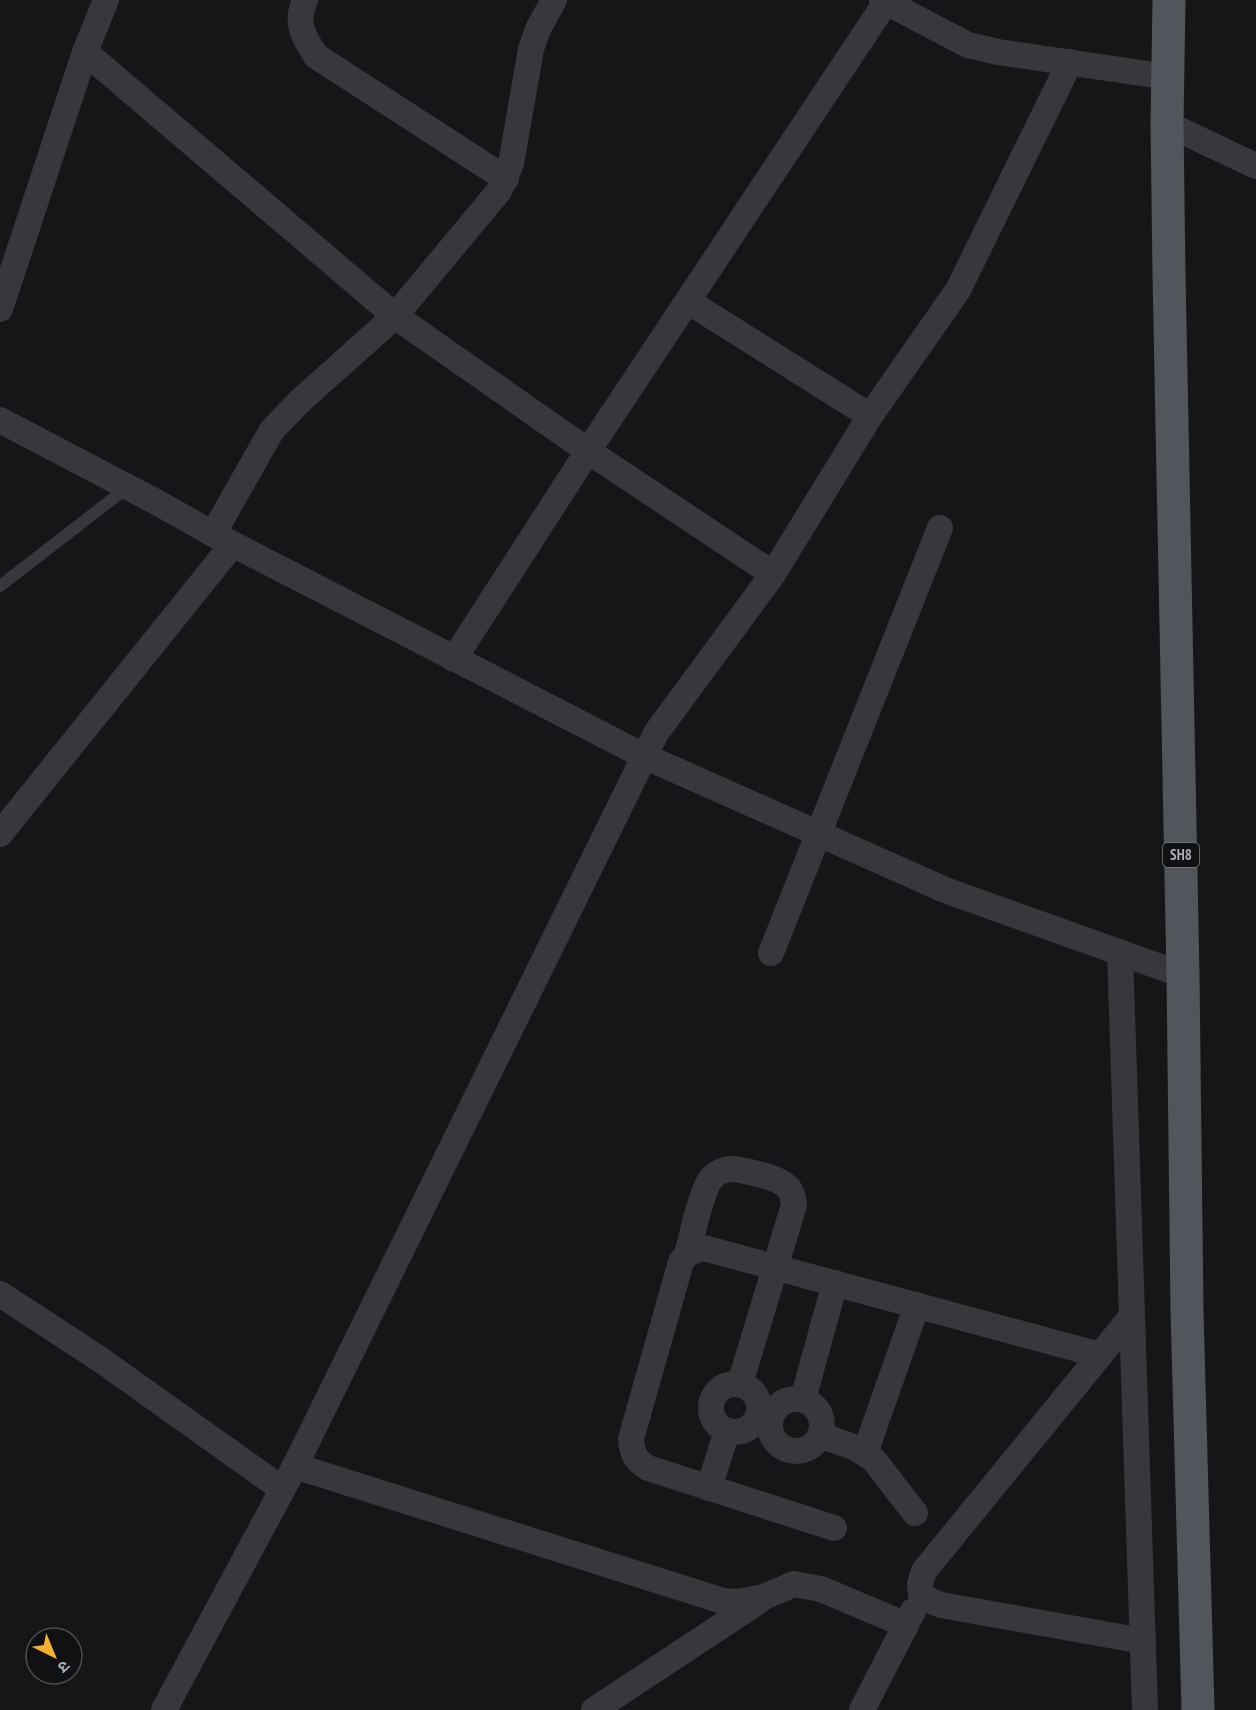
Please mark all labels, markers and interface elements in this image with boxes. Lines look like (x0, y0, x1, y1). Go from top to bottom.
road number: SH8 (1163, 843, 1199, 867)
north arrow (24, 1626, 84, 1686)
text: उ (54, 1656, 74, 1678)

